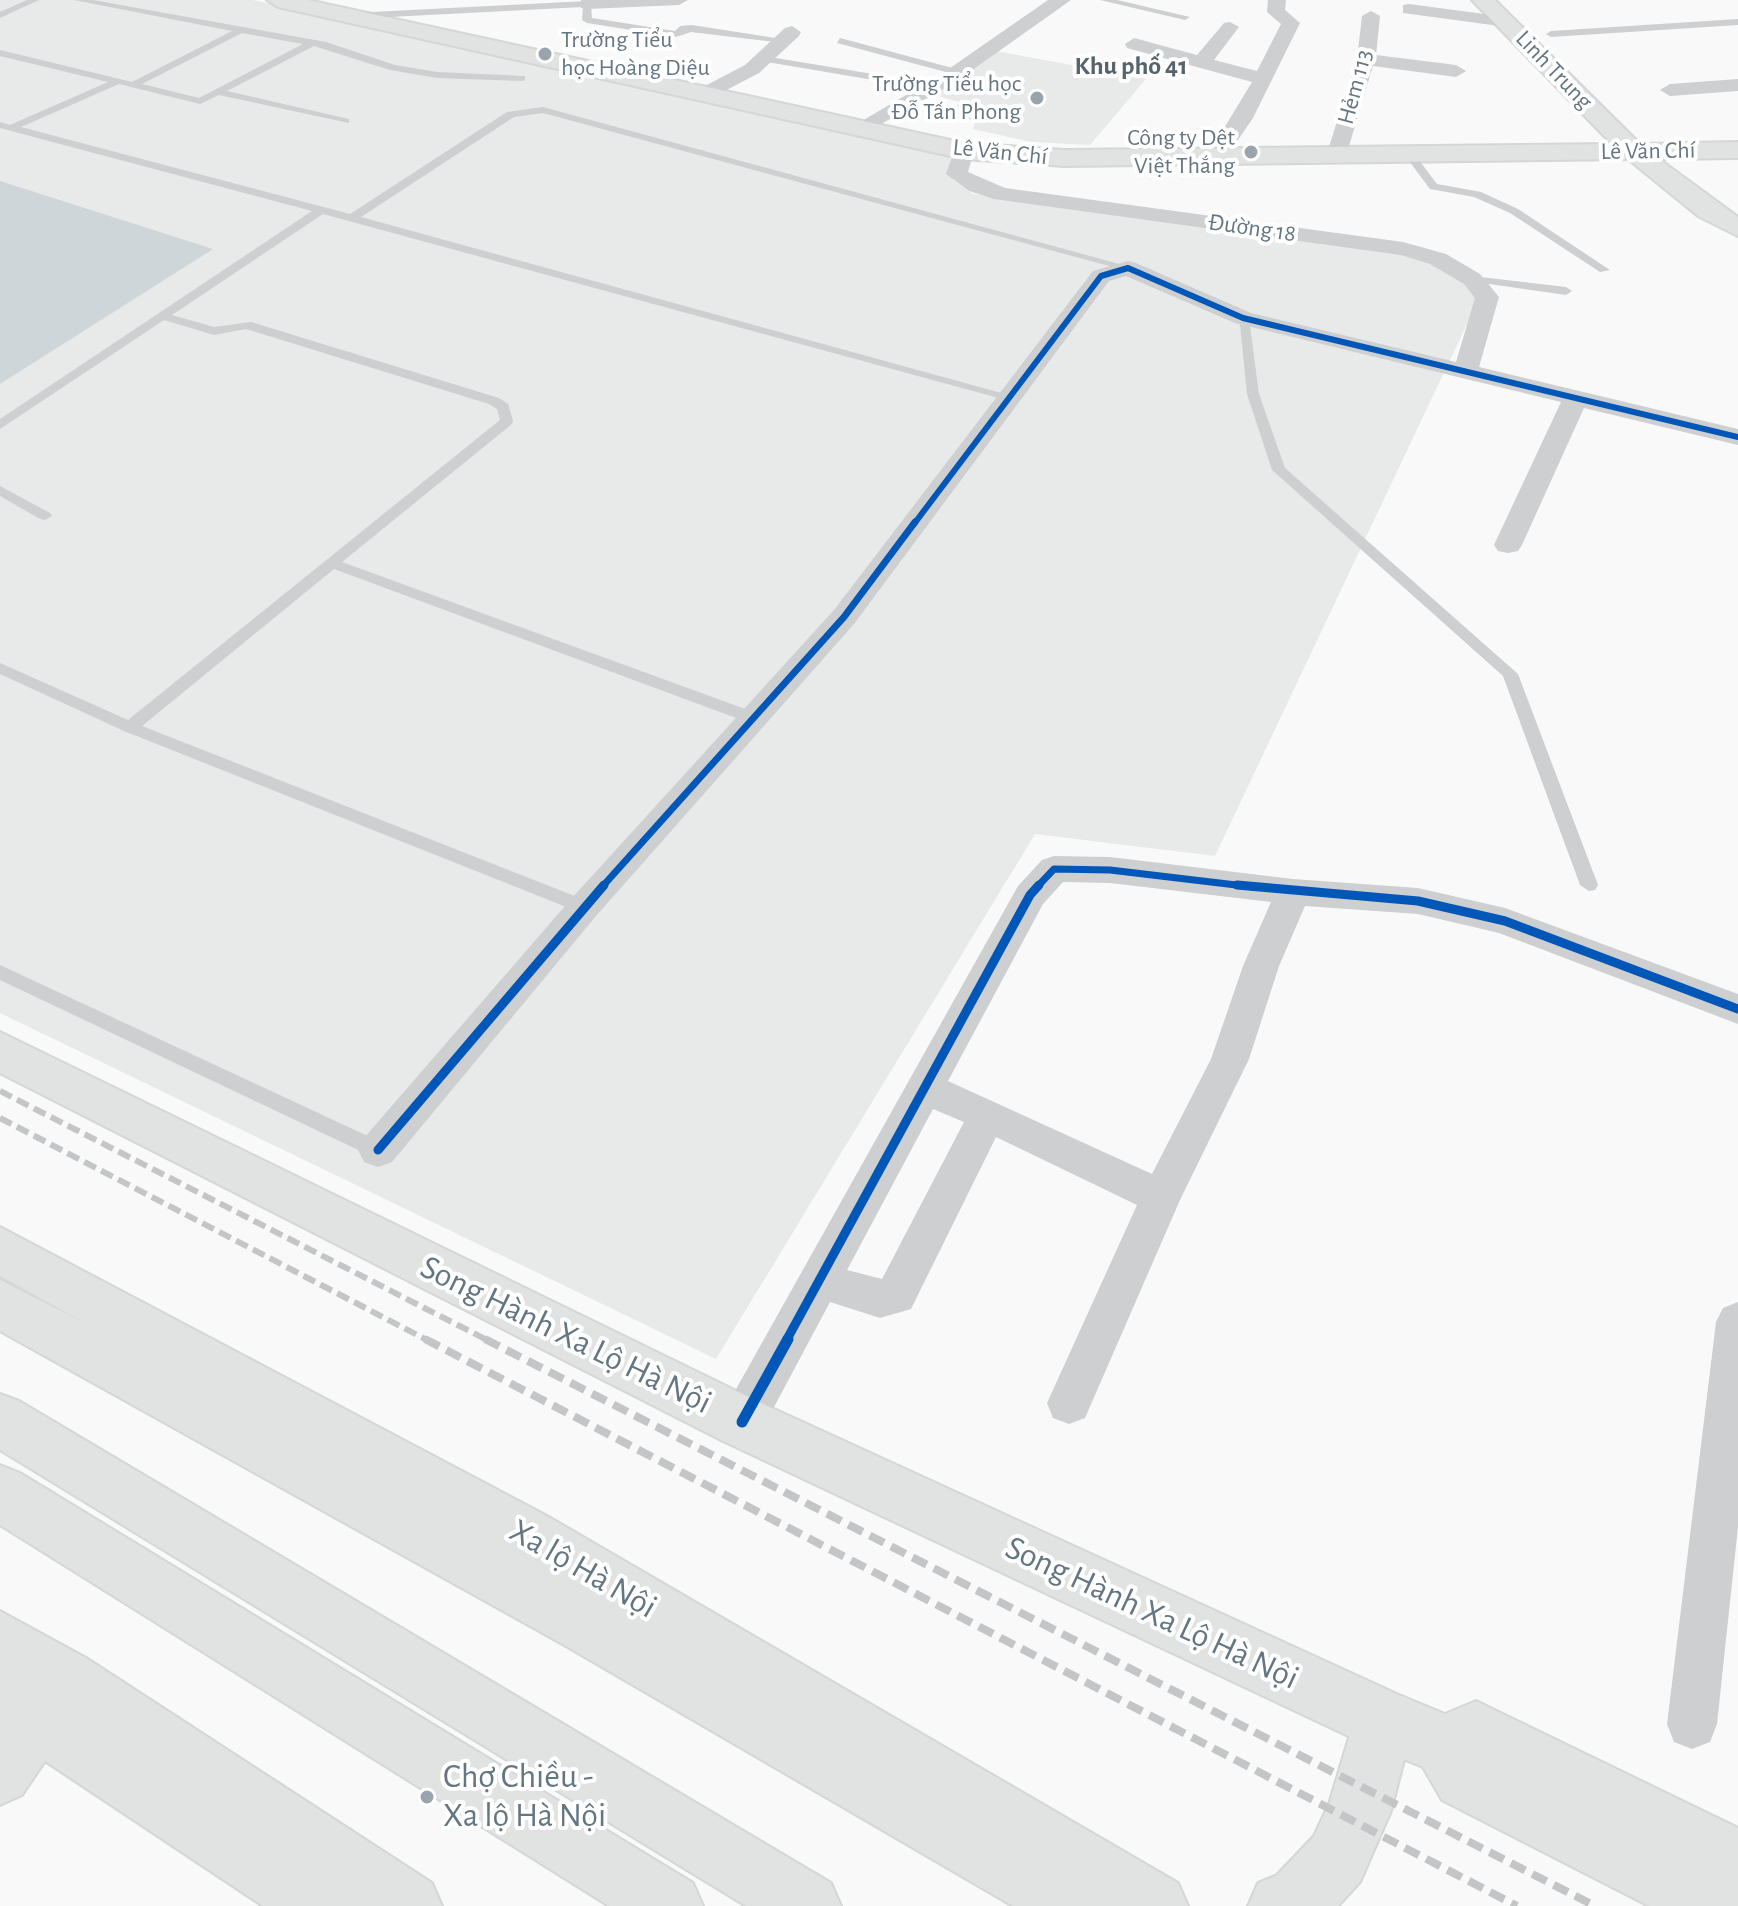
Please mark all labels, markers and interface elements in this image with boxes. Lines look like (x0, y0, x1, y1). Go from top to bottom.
street label: Linh Trung (1509, 25, 1599, 115)
place label: Trường Tiểu học Hoàng Diệu (561, 26, 710, 82)
marker: Trường Tiểu học Hoàng Diệu (536, 45, 554, 63)
street label: Hẻm 113 (1331, 46, 1379, 128)
district label: Khu phố 41 (1074, 50, 1188, 82)
place label: Trường Tiểu học Đỗ Tấn Phong (872, 70, 1021, 126)
marker: Trường Tiểu học Đỗ Tấn Phong (1028, 89, 1046, 107)
place label: Công ty Dệt Việt Thắng (1127, 124, 1235, 180)
street label: Lê Văn Chí (951, 133, 1049, 171)
street label: Lê Văn Chí (1600, 136, 1696, 166)
marker: Công ty Dệt Việt Thắng (1242, 143, 1260, 161)
street label: Đường 18 (1206, 208, 1298, 248)
street label: Song Hành Xa Lộ Hà Nội (414, 1247, 718, 1423)
street label: Xa lộ Hà Nội (502, 1511, 664, 1627)
street label: Song Hành Xa Lộ Hà Nội (999, 1527, 1305, 1699)
place label: Chợ Chiều - Xa lộ Hà Nội (443, 1757, 606, 1836)
marker: Chợ Chiều - Xa lộ Hà Nội (418, 1788, 436, 1806)

